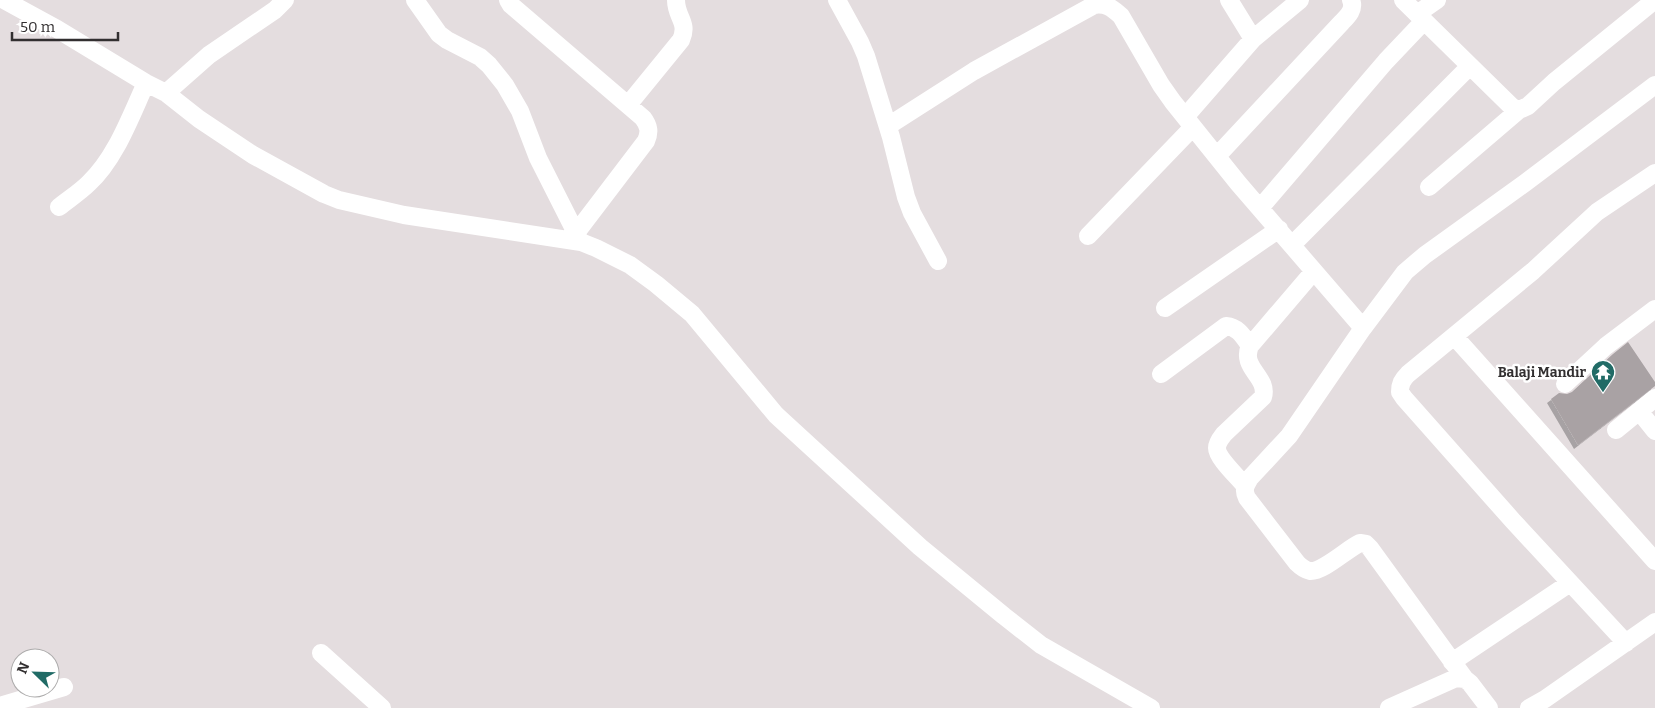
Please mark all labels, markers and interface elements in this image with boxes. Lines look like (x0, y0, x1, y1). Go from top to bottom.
scale bar (12, 10, 119, 42)
text: 50 m (20, 18, 56, 36)
temple icon: Balaji Mandir (1590, 359, 1616, 393)
place label: Balaji Mandir (1498, 364, 1586, 381)
north arrow (10, 648, 60, 698)
text: N (14, 660, 34, 676)

